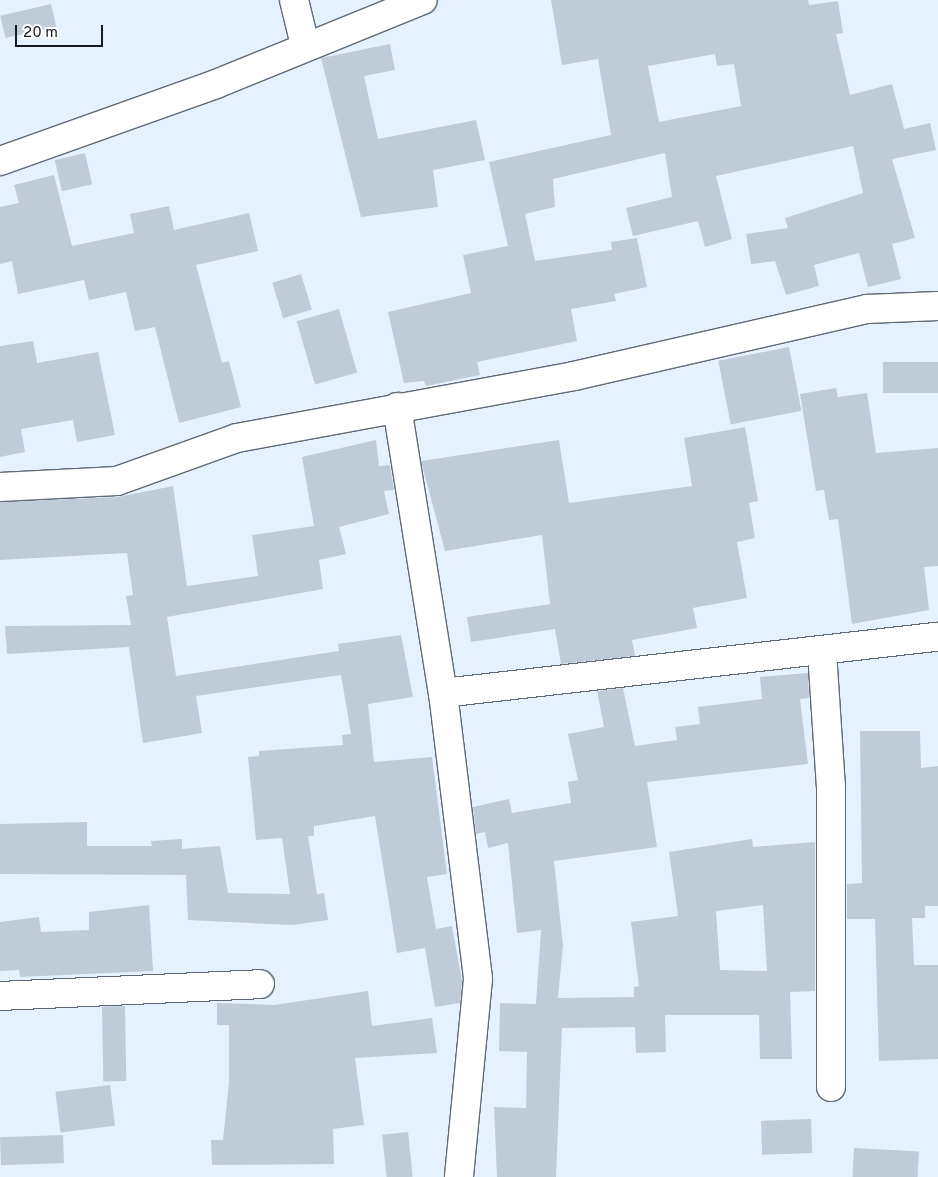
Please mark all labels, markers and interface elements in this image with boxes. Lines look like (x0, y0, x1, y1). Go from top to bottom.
scale bar (18, 15, 105, 47)
text: 20 m (23, 24, 58, 43)

